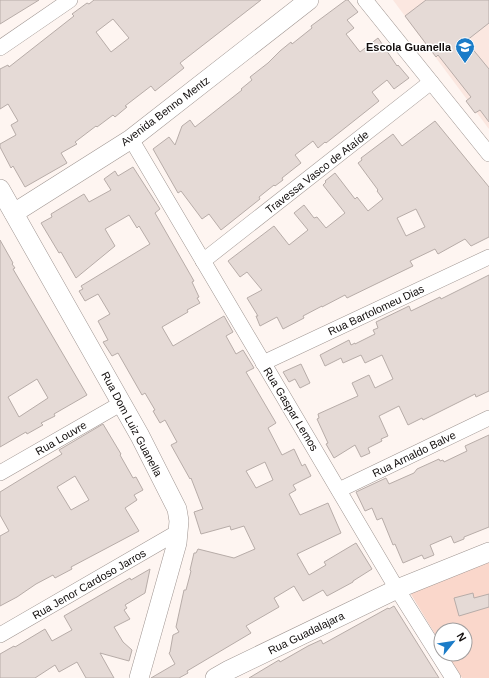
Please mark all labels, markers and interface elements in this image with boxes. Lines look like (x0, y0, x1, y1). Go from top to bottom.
school or university icon: Escola Guanella (454, 36, 476, 64)
place label: Escola Guanella (366, 41, 452, 53)
street label: Avenida Benno Mentz (118, 74, 212, 148)
street label: Travessa Vasco de Ataíde (263, 128, 371, 216)
street label: Rua Bartolomeu Dias (326, 282, 426, 338)
street label: Rua Gaspar Lemos (261, 365, 321, 453)
street label: Rua Dom Luiz Guanella (99, 370, 165, 479)
street label: Rua Louvre (33, 419, 89, 457)
street label: Rua Arnaldo Balve (370, 429, 458, 479)
street label: Rua Jenor Cardoso Jarros (30, 546, 148, 621)
street label: Rua Guadalajara (266, 609, 347, 657)
north arrow (433, 622, 473, 662)
text: N (454, 631, 469, 643)

